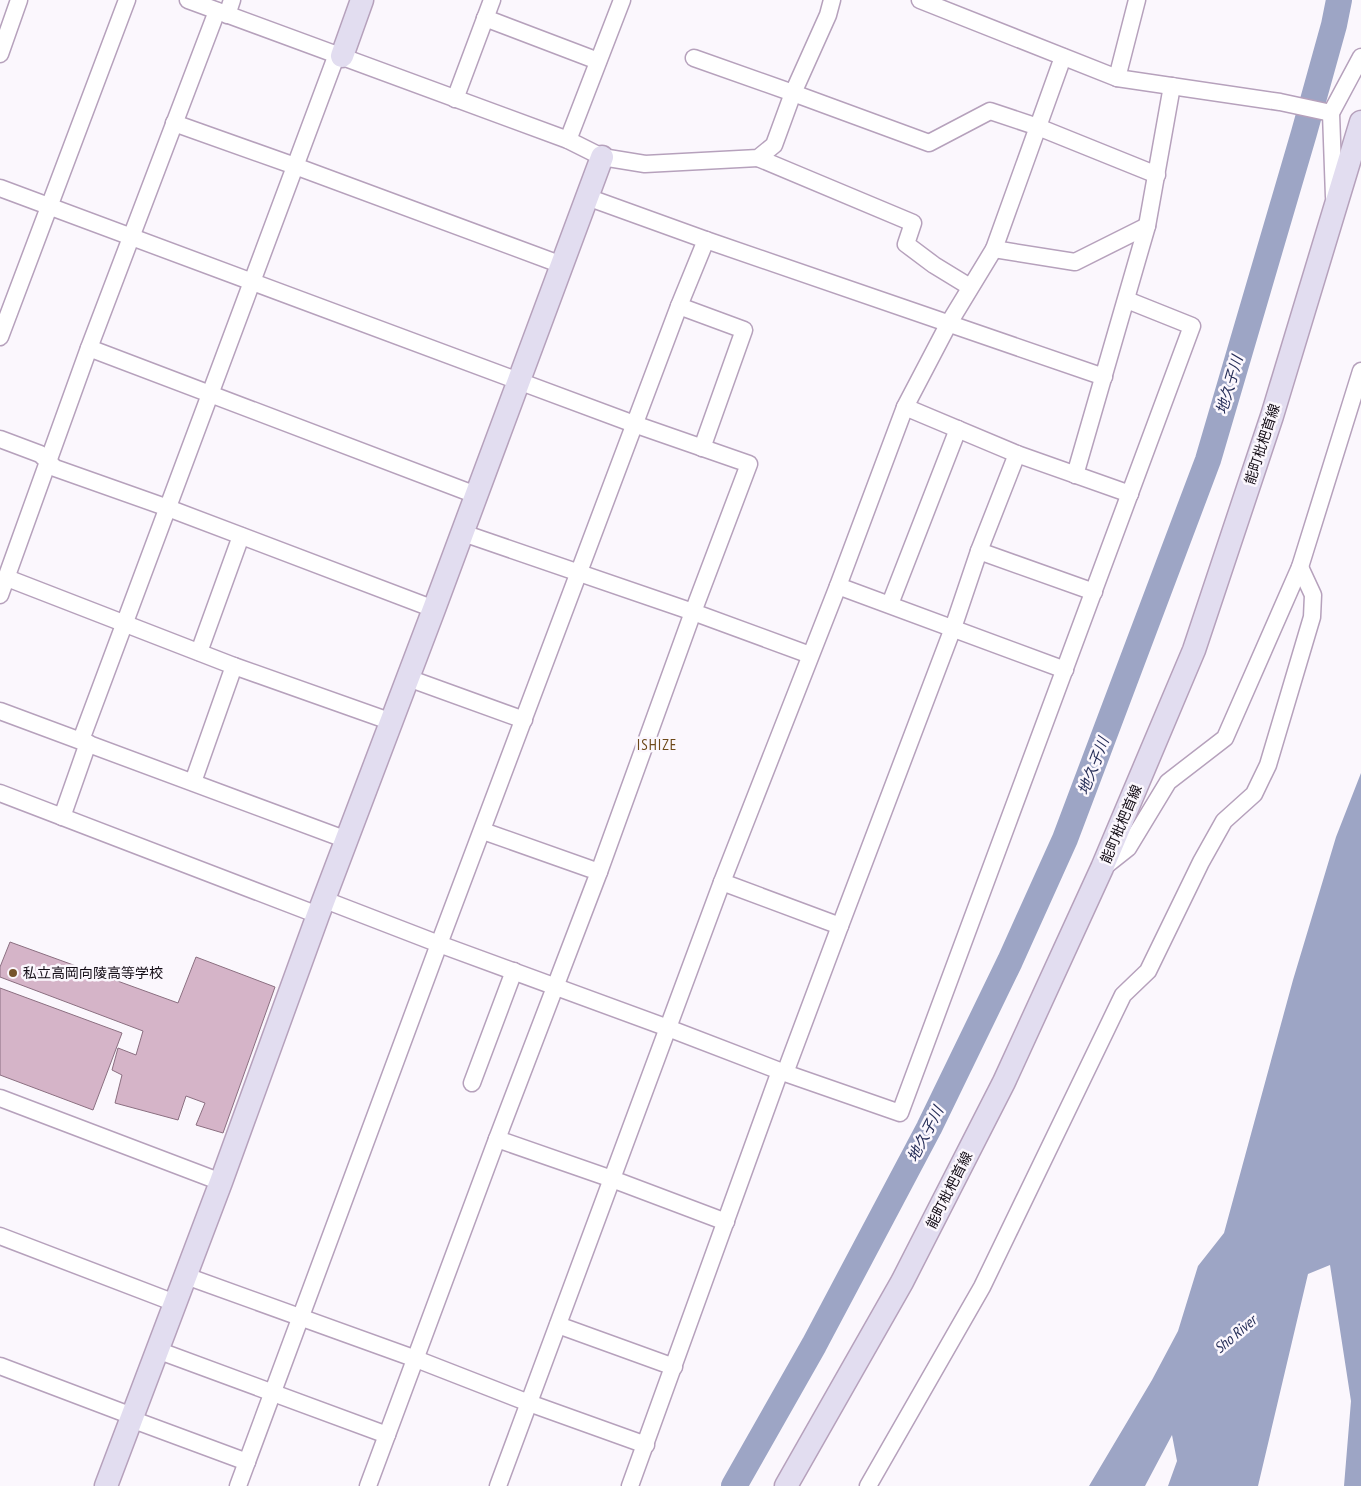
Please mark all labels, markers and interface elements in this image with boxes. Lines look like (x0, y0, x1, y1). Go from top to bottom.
water label: 地久子川 (1212, 352, 1247, 416)
street label: 能町枇杷首線 (1240, 401, 1284, 487)
water label: 地久子川 (1073, 733, 1113, 797)
district label: ISHIZE (637, 735, 677, 754)
street label: 能町枇杷首線 (1096, 782, 1146, 866)
place label: 私立高岡向陵高等学校 (23, 964, 163, 982)
marker: 私立高岡向陵高等学校 (7, 967, 19, 979)
water label: 地久子川 (903, 1101, 948, 1165)
street label: 能町枇杷首線 (922, 1148, 976, 1232)
water label: Sho River (1210, 1310, 1261, 1357)

